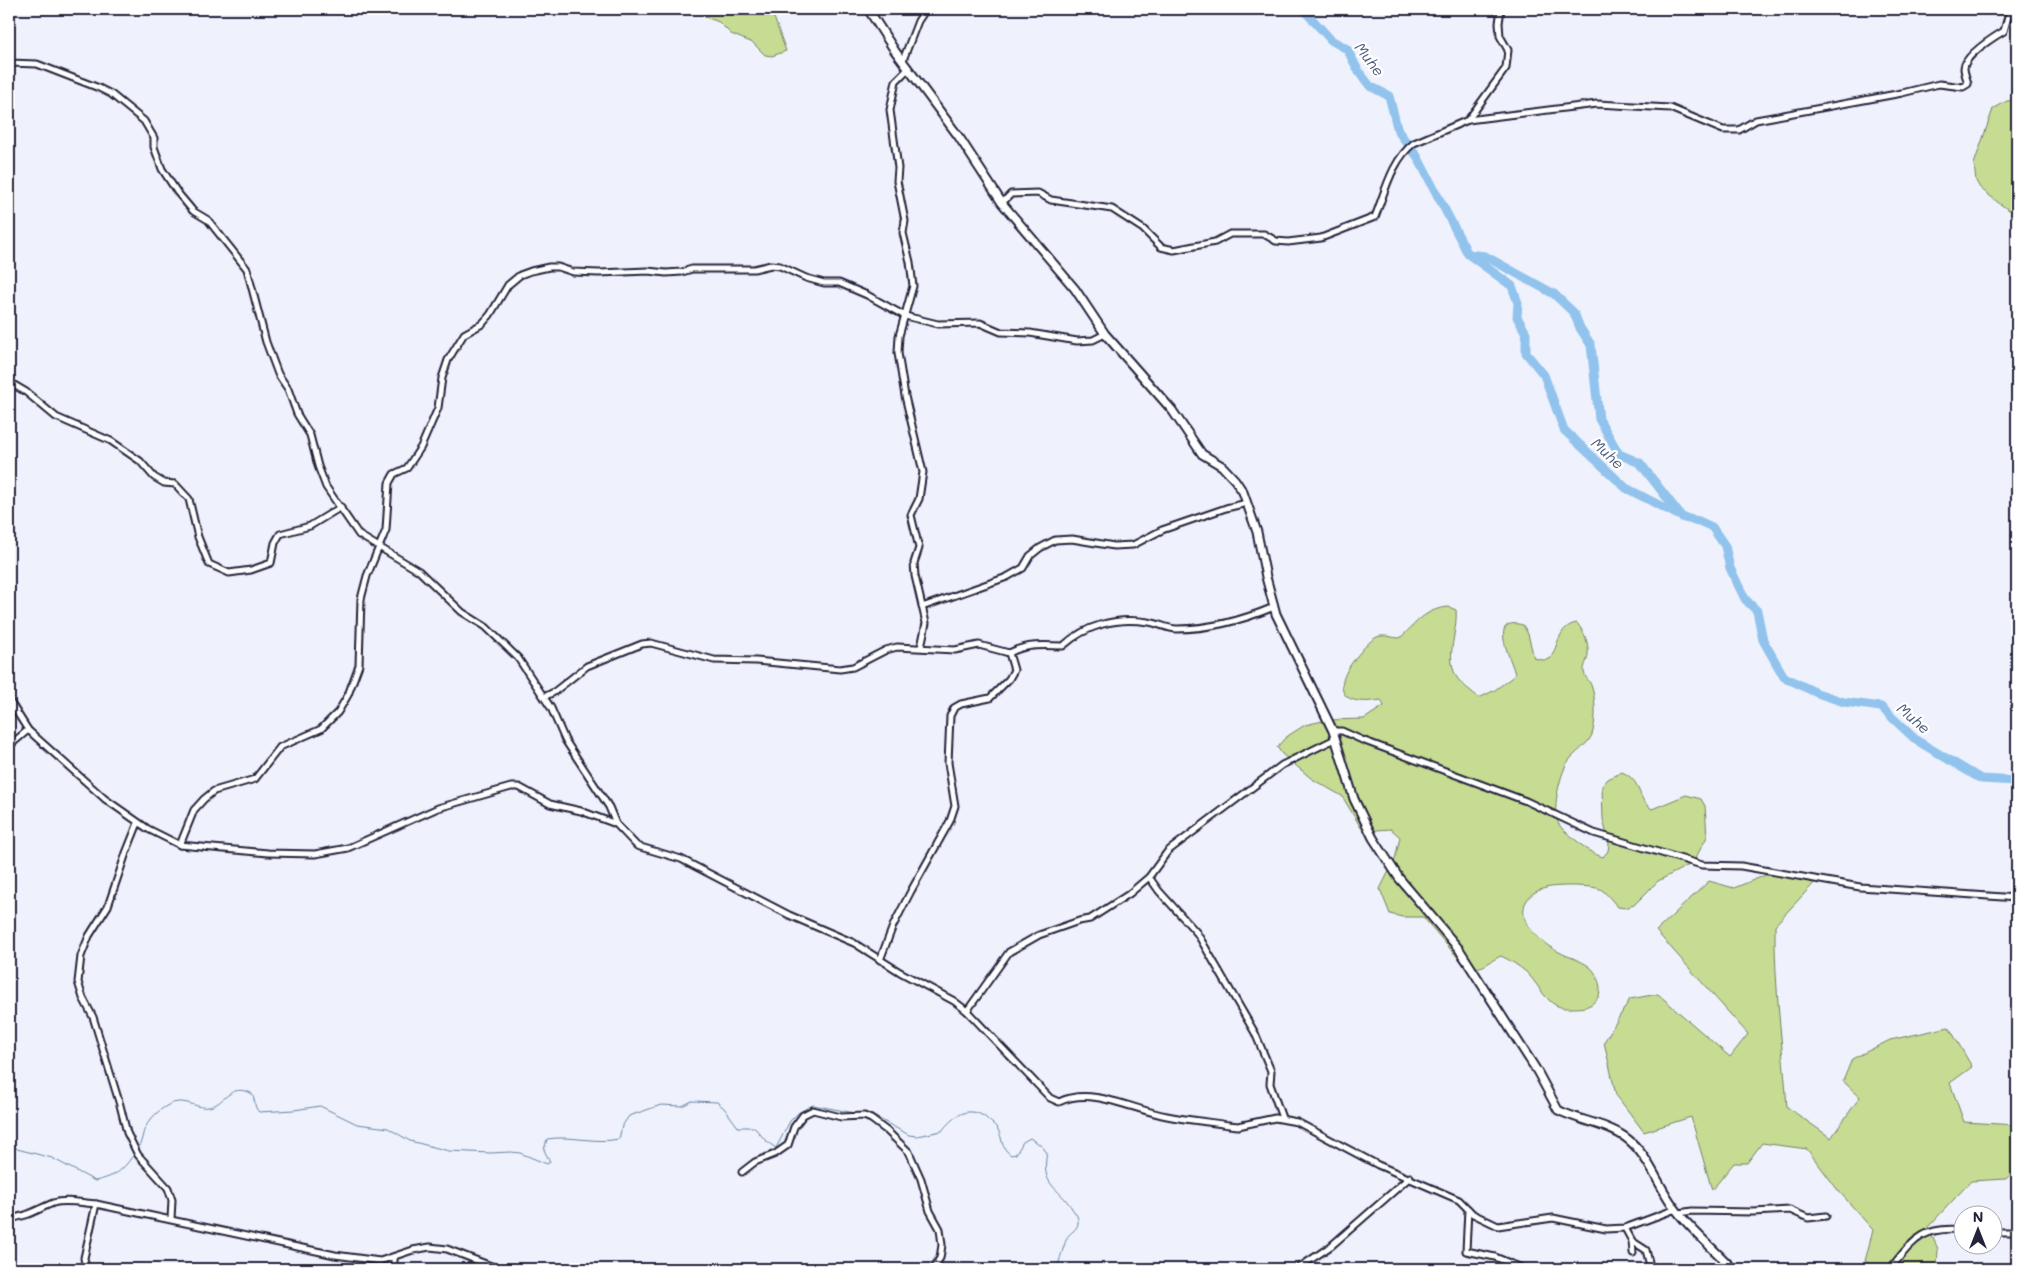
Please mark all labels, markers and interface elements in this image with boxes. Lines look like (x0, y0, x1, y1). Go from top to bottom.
water label: Muhe (1351, 38, 1389, 80)
water label: Muhe (1587, 433, 1629, 473)
water label: Muhe (1893, 698, 1935, 738)
north arrow (1954, 1206, 2004, 1256)
text: N (1973, 1207, 1983, 1226)

